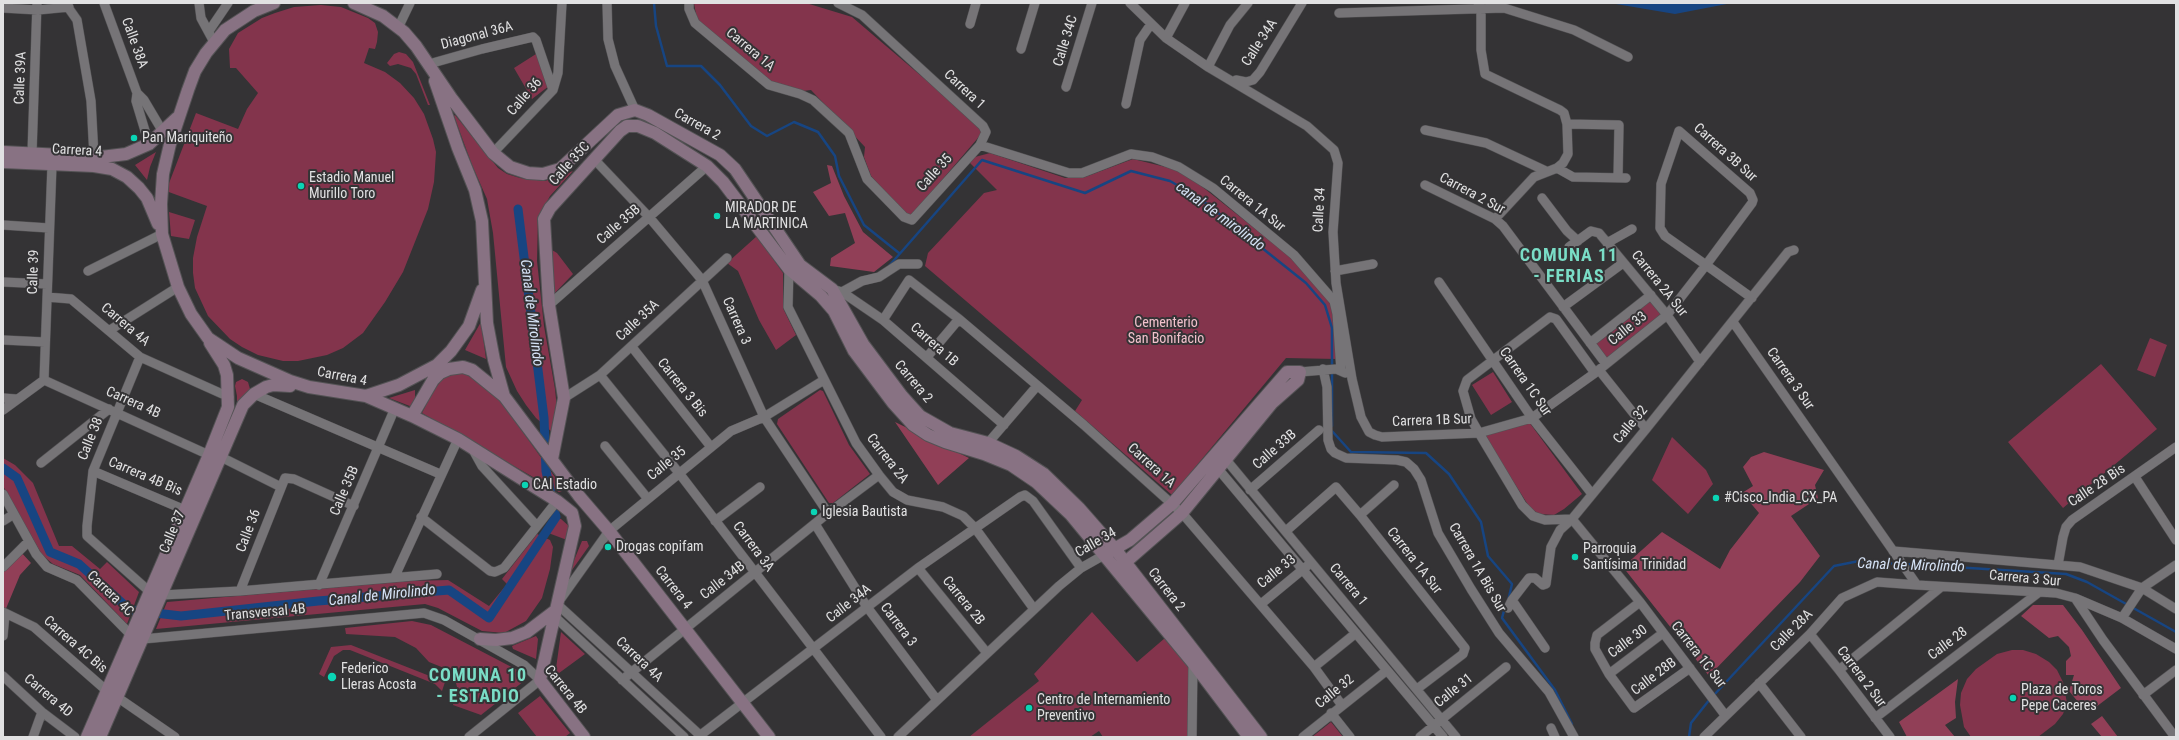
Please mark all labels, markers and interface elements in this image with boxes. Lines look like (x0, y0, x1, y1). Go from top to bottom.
street label: Calle 34C (1050, 13, 1082, 69)
street label: Calle 38A (117, 15, 151, 71)
street label: Calle 34A (1239, 16, 1281, 70)
street label: Diagonal 36A (439, 18, 515, 54)
street label: Carrera 1A (722, 25, 778, 75)
street label: Calle 39A (12, 51, 30, 105)
street label: Carrera 1 (940, 67, 988, 113)
street label: Calle 36 (504, 75, 546, 119)
street label: Carrera 2 (671, 105, 723, 145)
street label: Carrera 3B Sur (1690, 120, 1760, 186)
place label: Pan Mariquiteño (142, 130, 233, 146)
marker: Pan Mariquiteño (129, 133, 139, 143)
street label: Calle 35C (546, 139, 594, 189)
street label: Carrera 4 (51, 141, 103, 161)
street label: Calle 35 (914, 151, 956, 195)
place label: Estadio Manuel Murillo Toro (309, 170, 394, 202)
street label: Carrera 2 Sur (1436, 170, 1508, 218)
street label: Carrera 1A Sur (1216, 172, 1288, 236)
water label: canal de mirolindo (1172, 179, 1268, 255)
marker: Estadio Manuel Murillo Toro (296, 181, 306, 191)
street label: Calle 34 (1310, 187, 1330, 233)
place label: MIRADOR DE LA MARTINICA (725, 200, 808, 232)
street label: Calle 35B (594, 202, 644, 248)
marker: MIRADOR DE LA MARTINICA (712, 211, 722, 221)
district label: COMUNA 11 - FERIAS (1520, 245, 1618, 288)
street label: Carrera 2A Sur (1627, 248, 1691, 320)
street label: Calle 39 (25, 249, 43, 295)
water label: Canal de Mirolindo (516, 258, 546, 368)
street label: Carrera 3 (718, 295, 754, 347)
street label: Calle 35A (613, 297, 663, 345)
street label: Carrera 4A (97, 300, 153, 350)
street label: Calle 33 (1605, 308, 1651, 350)
park label: Cementerio San Bonifacio (1128, 315, 1204, 348)
street label: Carrera 1B (907, 320, 961, 370)
street label: Carrera 1C Sur (1495, 344, 1555, 420)
street label: Carrera 3 Sur (1762, 345, 1818, 413)
street label: Carrera 3 Bis (653, 355, 711, 421)
street label: Carrera 2 (890, 357, 936, 407)
street label: Carrera 4 (316, 364, 368, 390)
street label: Carrera 4B (103, 384, 163, 422)
street label: Calle 32 (1610, 402, 1652, 448)
street label: Carrera 1B Sur (1392, 411, 1472, 431)
street label: Calle 38 (75, 415, 107, 463)
street label: Calle 33B (1250, 427, 1300, 473)
street label: Carrera 2A (862, 431, 912, 487)
street label: Carrera 1A (1124, 440, 1178, 492)
street label: Calle 35 (644, 443, 690, 485)
street label: Carrera 4B Bis (106, 454, 184, 500)
street label: Calle 28 Bis (2065, 461, 2129, 511)
street label: Calle 35B (327, 464, 363, 518)
place label: CAI Estadio (533, 477, 597, 493)
marker: CAI Estadio (520, 480, 530, 490)
place label: #Cisco_India_CX_PA (1724, 490, 1837, 506)
marker: #Cisco_India_CX_PA (1711, 493, 1721, 503)
place label: Iglesia Bautista (822, 504, 907, 520)
street label: Calle 36 (233, 507, 265, 555)
marker: Iglesia Bautista (809, 507, 819, 517)
street label: Calle 37 (157, 508, 189, 556)
street label: Carrera 3A (729, 519, 777, 575)
street label: Carrera 1A Bis Sur (1445, 520, 1509, 616)
street label: Carrera 1A Sur (1383, 524, 1445, 598)
street label: Calle 34 (1072, 525, 1120, 561)
place label: Drogas copifam (616, 539, 704, 555)
place label: Parroquia Santísima Trinidad (1583, 541, 1686, 574)
marker: Drogas copifam (603, 542, 613, 552)
street label: Calle 33 (1254, 551, 1300, 593)
marker: Parroquia Santísima Trinidad (1570, 552, 1580, 562)
water label: Canal de Mirolindo (1857, 555, 1965, 577)
street label: Calle 34B (697, 558, 749, 604)
street label: Carrera 1 (1325, 560, 1371, 610)
street label: Carrera 4 (651, 563, 695, 613)
street label: Carrera 2 (1144, 565, 1188, 615)
street label: Carrera 3 Sur (1988, 567, 2062, 591)
street label: Carrera 4C (83, 568, 137, 620)
street label: Carrera 2B (938, 573, 988, 629)
water label: Canal de Mirolindo (328, 581, 436, 611)
street label: Calle 34A (823, 581, 875, 627)
street label: Carrera 3 (876, 600, 920, 650)
street label: Transversal 4B (224, 601, 306, 625)
street label: Calle 28A (1767, 606, 1817, 656)
street label: Carrera 4C Bis (40, 613, 110, 677)
street label: Carrera 1C Sur (1667, 618, 1729, 692)
street label: Calle 30 (1605, 622, 1651, 662)
street label: Calle 28 (1925, 624, 1971, 664)
street label: Carrera 4A (612, 634, 666, 686)
street label: Carrera 2 Sur (1833, 643, 1889, 711)
street label: Calle 28B (1628, 655, 1680, 699)
place label: Federico Lleras Acosta (341, 661, 417, 694)
street label: Carrera 4B (540, 662, 590, 718)
district label: COMUNA 10 - ESTADIO (429, 665, 527, 708)
street label: Calle 31 (1431, 670, 1477, 712)
street label: Carrera 4D (20, 671, 76, 721)
marker: Federico Lleras Acosta (326, 671, 338, 683)
street label: Calle 32 (1312, 671, 1358, 713)
place label: Plaza de Toros Pepe Caceres (2021, 682, 2103, 714)
place label: Centro de Internamiento Preventivo (1037, 692, 1170, 724)
marker: Plaza de Toros Pepe Caceres (2008, 693, 2018, 703)
marker: Centro de Internamiento Preventivo (1024, 703, 1034, 713)

